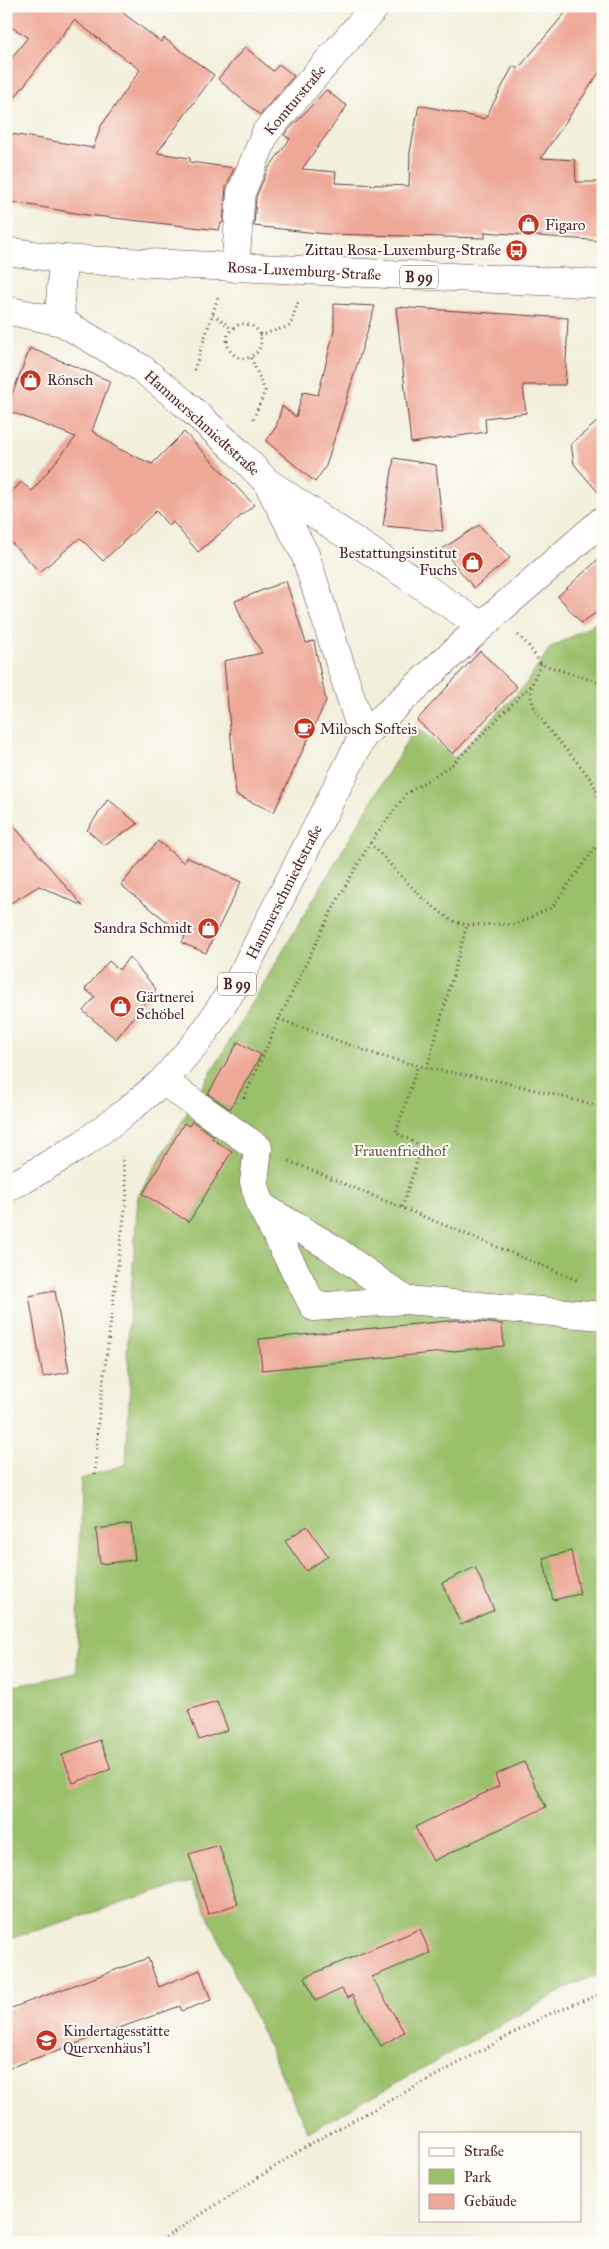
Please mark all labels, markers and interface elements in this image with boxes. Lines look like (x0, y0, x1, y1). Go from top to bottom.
street label: Komturstraße (260, 61, 330, 139)
shop icon: Figaro (517, 213, 541, 237)
place label: Figaro (545, 216, 586, 234)
bus stop icon: Zittau Rosa-Luxemburg-Straße (505, 238, 529, 262)
place label: Zittau Rosa-Luxemburg-Straße (305, 241, 501, 259)
street label: Rosa-Luxemburg-Straße (226, 258, 382, 284)
road number: B 99 (400, 266, 438, 288)
street label: Hammerschmiedtstraße (141, 366, 263, 480)
shop icon: Rönsch (19, 368, 43, 392)
place label: Rönsch (47, 371, 94, 389)
place label: Bestattungsinstitut Fuchs (339, 544, 458, 579)
shop icon: Bestattungsinstitut Fuchs (461, 550, 485, 574)
cafe icon: Milosch Softeis (292, 717, 316, 741)
place label: Milosch Softeis (320, 720, 417, 738)
street label: Hammerschmiedtstraße (242, 822, 326, 962)
shop icon: Sandra Schmidt (196, 916, 220, 940)
place label: Sandra Schmidt (93, 919, 193, 937)
road number: B 99 (218, 972, 256, 996)
place label: Gärtnerei Schöbel (136, 988, 195, 1023)
shop icon: Gärtnerei Schöbel (108, 994, 132, 1018)
park label: Frauenfriedhof (353, 1142, 450, 1160)
place label: Kindertagesstätte Querxenhäus'l (63, 2022, 170, 2057)
school or university icon: Kindertagesstätte Querxenhäus'l (35, 2028, 59, 2052)
legend (419, 2132, 582, 2222)
text: Straße (464, 2142, 504, 2160)
text: Park (464, 2168, 491, 2186)
text: Gebäude (464, 2192, 517, 2210)

